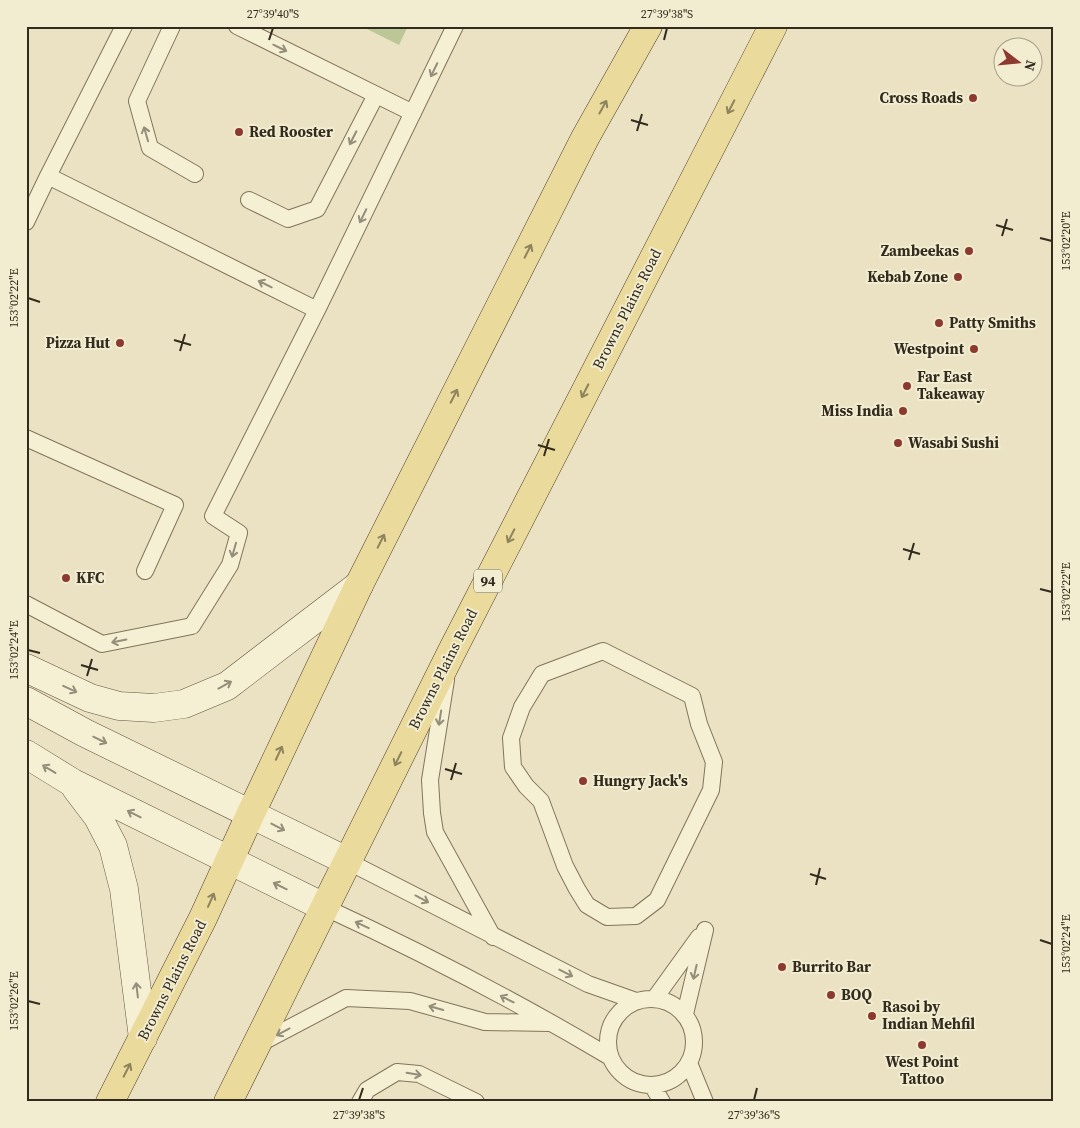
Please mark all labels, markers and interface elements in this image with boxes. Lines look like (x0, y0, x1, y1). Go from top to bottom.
text: 27°39'40"S (247, 6, 299, 22)
text: 27°39'38"S (641, 6, 693, 22)
north arrow (992, 38, 1042, 88)
one-way arrow (273, 43, 288, 53)
text: N (1019, 58, 1042, 73)
one-way arrow (428, 62, 438, 77)
place label: Cross Roads (880, 87, 963, 108)
marker: Cross Roads (967, 92, 979, 104)
one-way arrow (726, 99, 736, 114)
one-way arrow (599, 100, 608, 115)
place label: Red Rooster (249, 121, 333, 142)
one-way arrow (141, 126, 150, 142)
marker: Red Rooster (233, 126, 245, 138)
one-way arrow (348, 130, 357, 145)
one-way arrow (358, 209, 368, 224)
text: 153°02'20"E (1058, 211, 1074, 271)
place label: Zambeekas (881, 240, 959, 261)
one-way arrow (523, 244, 533, 259)
street label: Browns Plains Road (587, 244, 666, 373)
marker: Zambeekas (963, 245, 975, 257)
place label: Kebab Zone (867, 266, 948, 287)
text: 153°02'22"E (6, 268, 22, 328)
marker: Kebab Zone (952, 271, 964, 283)
one-way arrow (258, 279, 273, 288)
place label: Patty Smiths (949, 312, 1036, 333)
marker: Patty Smiths (933, 317, 945, 329)
place label: Pizza Hut (46, 332, 111, 353)
marker: Pizza Hut (114, 337, 126, 349)
place label: Westpoint (894, 338, 965, 359)
marker: Westpoint (968, 343, 980, 355)
place label: Far East Takeaway (917, 366, 985, 404)
marker: Far East Takeaway (901, 380, 913, 392)
one-way arrow (580, 383, 589, 398)
one-way arrow (450, 389, 459, 404)
place label: Miss India (821, 400, 894, 421)
marker: Miss India (897, 405, 909, 417)
place label: Wasabi Sushi (908, 432, 999, 453)
marker: Wasabi Sushi (892, 437, 904, 449)
one-way arrow (506, 528, 515, 543)
one-way arrow (377, 534, 386, 549)
one-way arrow (229, 541, 239, 557)
text: 153°02'22"E (1058, 562, 1074, 622)
place label: KFC (76, 567, 104, 588)
road number: 94 (474, 570, 502, 592)
marker: KFC (60, 572, 72, 584)
street label: Browns Plains Road (403, 604, 482, 733)
text: 153°02'24"E (6, 620, 22, 680)
one-way arrow (111, 637, 127, 646)
one-way arrow (217, 680, 232, 690)
one-way arrow (62, 684, 77, 694)
one-way arrow (435, 710, 445, 726)
one-way arrow (92, 736, 107, 746)
one-way arrow (275, 746, 285, 761)
one-way arrow (393, 751, 402, 766)
one-way arrow (43, 763, 57, 773)
place label: Hungry Jack's (593, 770, 688, 791)
marker: Hungry Jack's (577, 775, 589, 787)
one-way arrow (127, 809, 142, 818)
one-way arrow (270, 823, 285, 832)
one-way arrow (273, 880, 288, 890)
one-way arrow (206, 893, 216, 908)
one-way arrow (414, 894, 429, 904)
text: 153°02'24"E (1058, 914, 1074, 974)
street label: Browns Plains Road (132, 915, 211, 1044)
one-way arrow (355, 919, 370, 929)
place label: Burrito Bar (792, 956, 871, 977)
marker: Burrito Bar (776, 961, 788, 973)
one-way arrow (690, 964, 699, 980)
one-way arrow (558, 969, 573, 978)
text: 153°02'26"E (6, 971, 22, 1031)
one-way arrow (132, 982, 142, 998)
place label: BOQ (841, 984, 873, 1005)
marker: BOQ (825, 989, 837, 1001)
one-way arrow (499, 994, 514, 1004)
place label: Rasoi by Indian Mehfil (882, 996, 975, 1034)
one-way arrow (428, 1003, 444, 1013)
marker: Rasoi by Indian Mehfil (866, 1010, 878, 1022)
one-way arrow (275, 1027, 290, 1037)
marker: West Point Tattoo (916, 1039, 928, 1051)
place label: West Point Tattoo (885, 1051, 959, 1089)
one-way arrow (123, 1063, 132, 1078)
one-way arrow (406, 1069, 422, 1079)
text: 27°39'38"S (333, 1107, 385, 1123)
text: 27°39'36"S (728, 1107, 780, 1123)

